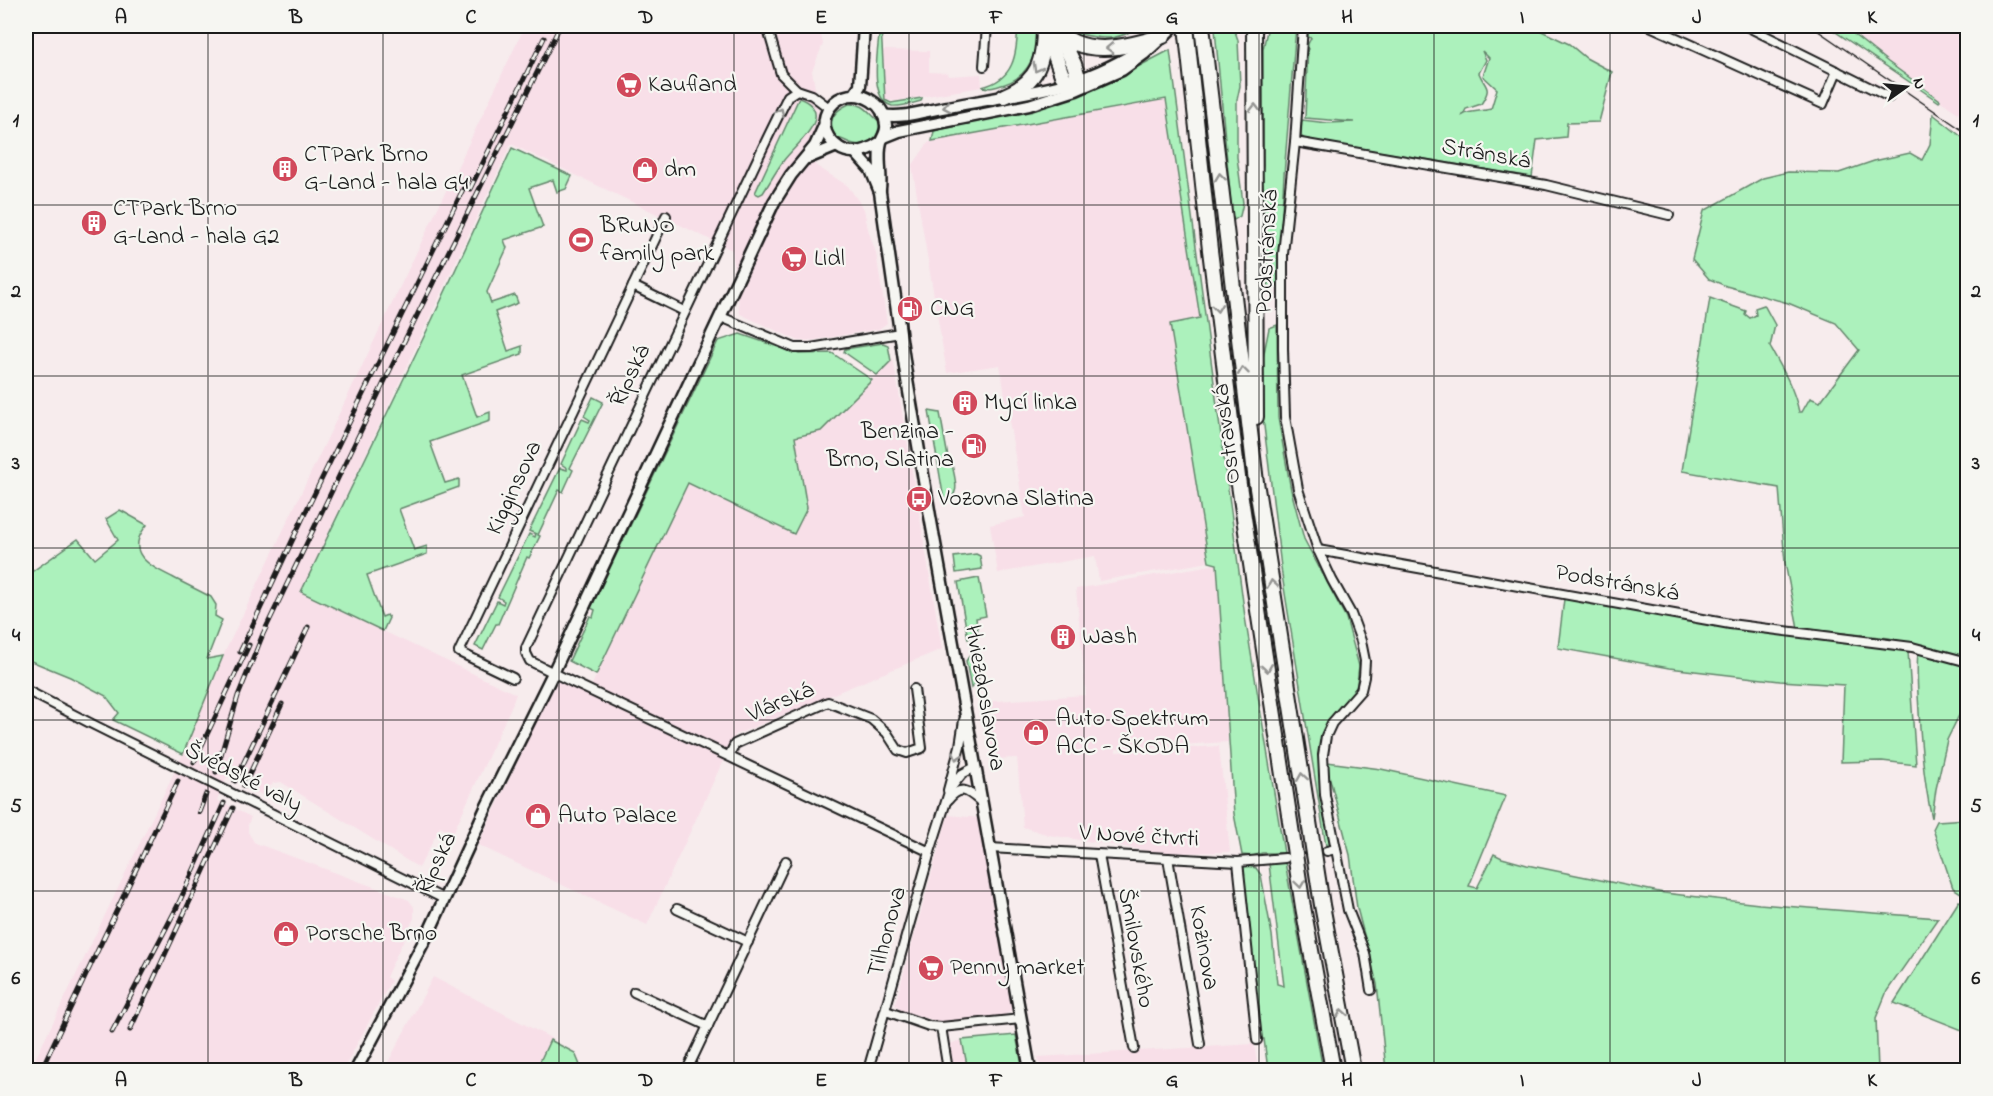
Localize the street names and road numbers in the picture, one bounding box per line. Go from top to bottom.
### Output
street label: Stránská [1439,130,1533,180]
street label: Podstránská [1247,189,1289,315]
street label: Řípská [601,339,661,413]
street label: Ostravská [1205,382,1251,486]
street label: Kigginsova [478,435,552,541]
street label: Podstránská [1552,556,1682,612]
street label: Hviezdoslavova [954,622,1014,774]
street label: Vlárská [741,673,820,733]
street label: Švédské valy [178,733,308,824]
street label: V Nové čtvrti [1077,816,1200,858]
street label: Řípská [407,827,467,901]
street label: Tilhonova [859,883,917,981]
street label: Šmilovského [1107,885,1163,1011]
street label: Kozinova [1178,903,1228,993]

